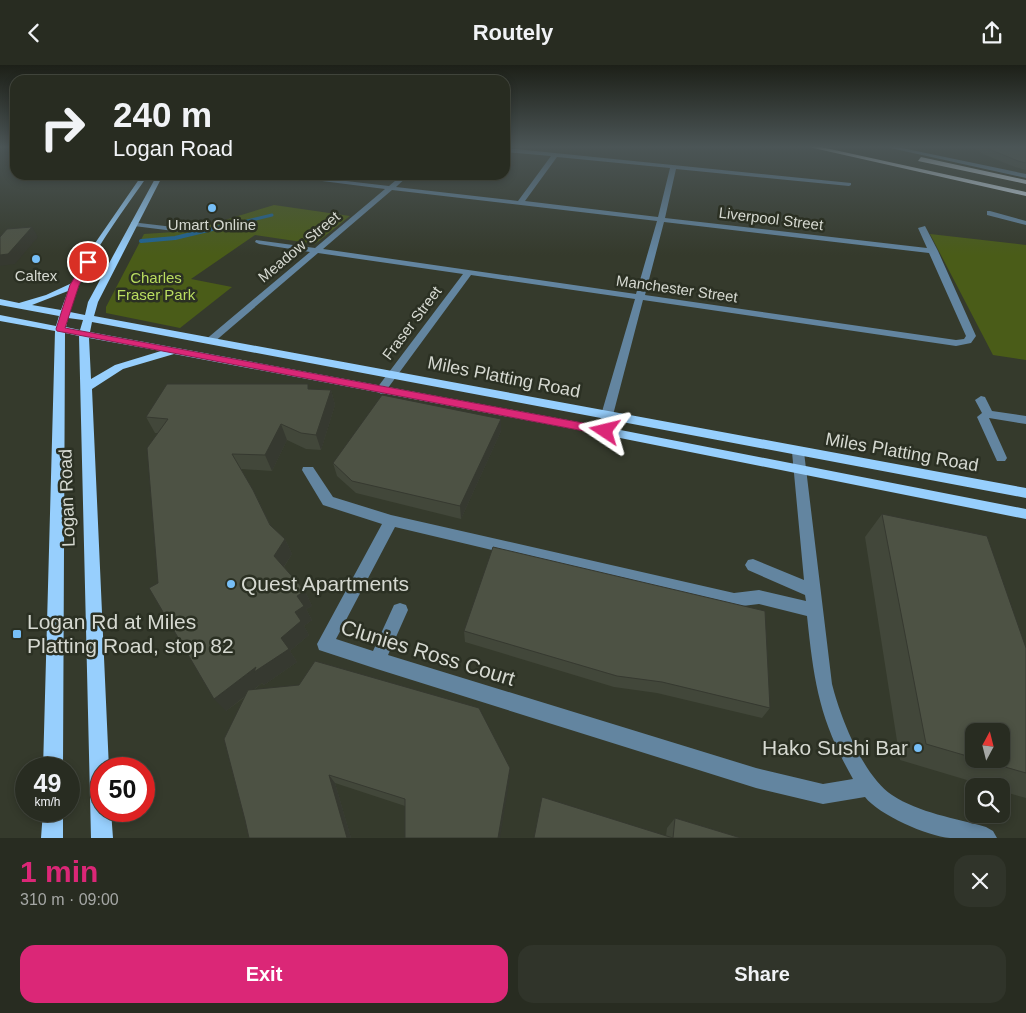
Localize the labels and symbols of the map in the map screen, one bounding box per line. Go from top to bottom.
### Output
marker: Umart Online [206,202,218,214]
street label: Liverpool Street [718,204,825,233]
street label: Meadow Street [255,207,343,286]
place label: Umart Online [168,216,256,233]
pin [67,241,109,283]
marker: Caltex [30,253,42,265]
place label: Caltex [15,267,58,284]
park label: Charles Fraser Park [117,269,196,303]
street label: Manchester Street [615,272,740,306]
street label: Fraser Street [378,282,445,363]
street label: Miles Platting Road [426,352,582,402]
position arrow [578,404,630,456]
street label: Miles Platting Road [824,429,980,475]
street label: Logan Road [55,449,79,547]
place label: Quest Apartments [241,572,409,595]
marker: Quest Apartments [225,578,237,590]
place label: Logan Rd at Miles Platting Road, stop 82 [27,610,234,657]
street label: Clunies Ross Court [338,615,518,690]
marker: Logan Rd at Miles Platting Road, stop 82 [11,628,23,640]
north arrow [965,723,1010,767]
place label: Hako Sushi Bar [762,736,908,759]
marker: Hako Sushi Bar [912,742,924,754]
speed limit sign: 50 [90,757,155,822]

